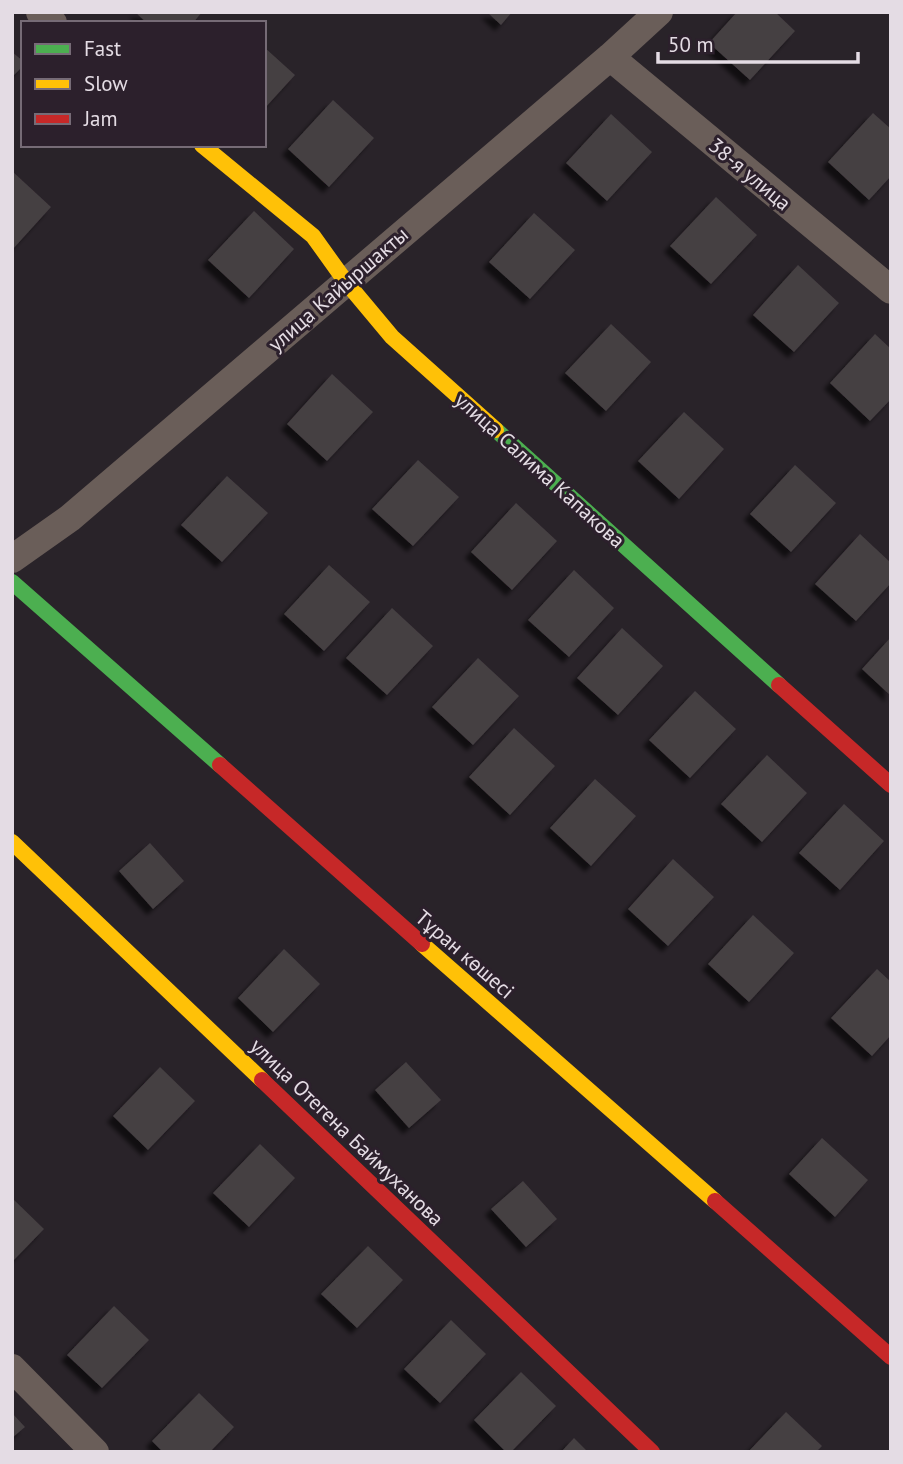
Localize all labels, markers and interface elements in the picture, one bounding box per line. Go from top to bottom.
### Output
legend [21,21,266,147]
scale bar [658,21,858,65]
text: 50 m [668,31,714,58]
text: Fast [84,35,121,62]
text: Slow [84,70,128,97]
text: Jam [83,105,118,132]
street label: 38-я улица [703,132,797,216]
street label: улица Кайыршакты [262,221,414,357]
street label: улица Салима Капакова [449,386,631,554]
street label: Тұран көшесі [410,904,520,1004]
street label: улица Отегена Баймуханова [244,1032,450,1232]

